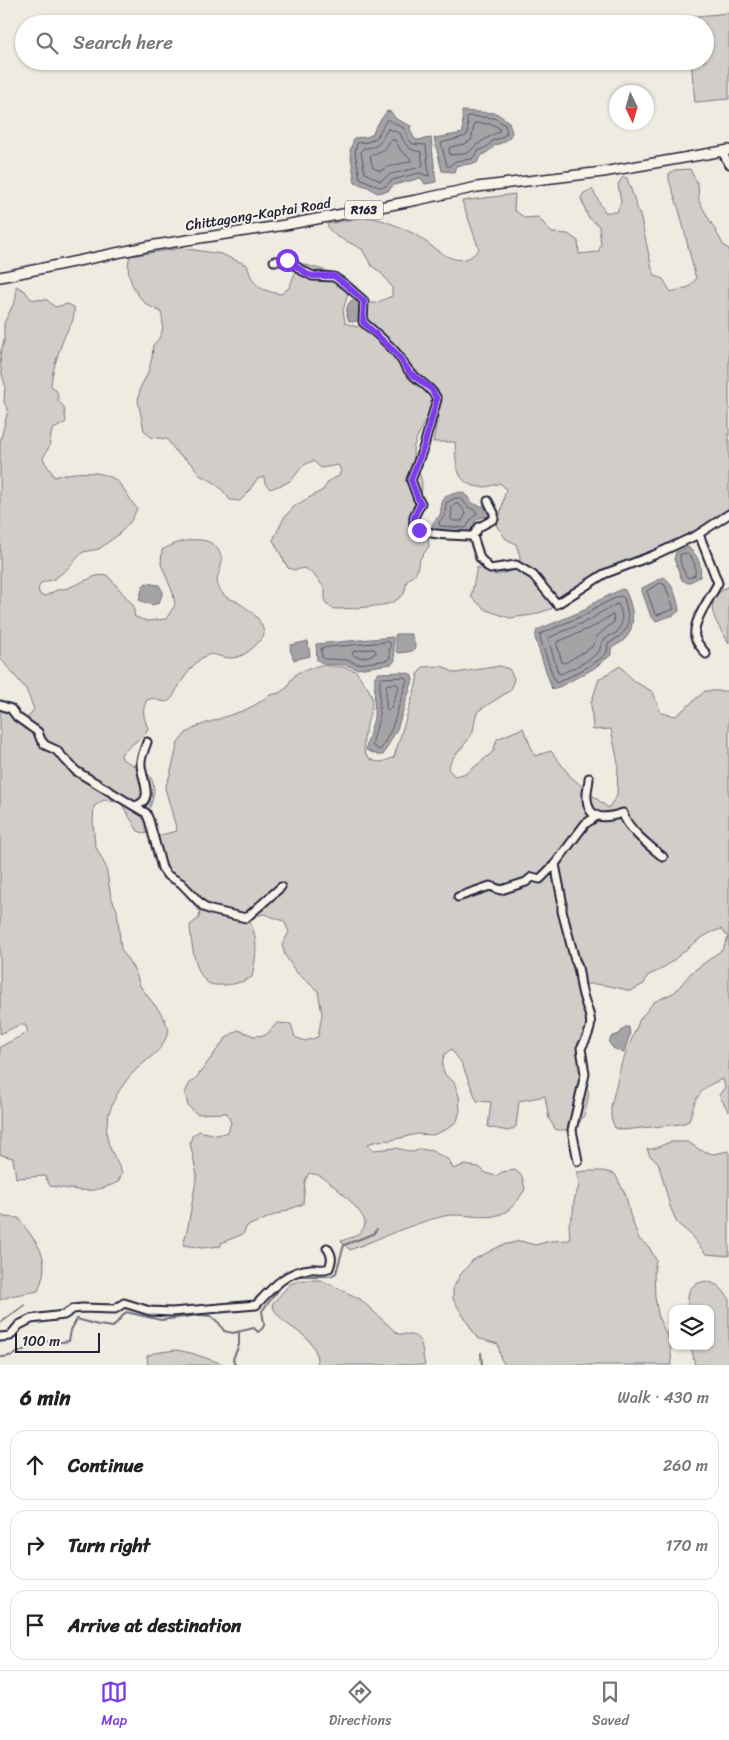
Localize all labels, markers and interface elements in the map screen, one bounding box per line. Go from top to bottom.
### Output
search box [15,15,714,70]
text: Search here [73,26,173,59]
icon: search [33,29,61,57]
north arrow [609,85,654,130]
street label: Chittagong-Kaptai Road [184,190,334,238]
road number: R163 [345,200,383,220]
route start [276,249,299,272]
route end [408,519,431,542]
map controls [669,1305,714,1350]
button: layers [669,1305,714,1350]
text: 100 m [22,1329,60,1354]
scale bar [15,1330,100,1353]
text: 6 min [20,1379,71,1417]
text: Walk · 430 m [618,1383,709,1412]
text: Continue [68,1449,144,1482]
icon: ahead [21,1451,49,1479]
text: 260 m [663,1451,708,1480]
text: Turn right [68,1529,150,1562]
icon: right [21,1531,49,1559]
text: 170 m [665,1531,708,1560]
text: Arrive at destination [68,1609,241,1642]
icon: arrive [21,1611,49,1639]
tab: Map [100,1678,128,1733]
tab: Directions [329,1678,391,1733]
tab: Saved [592,1678,629,1733]

